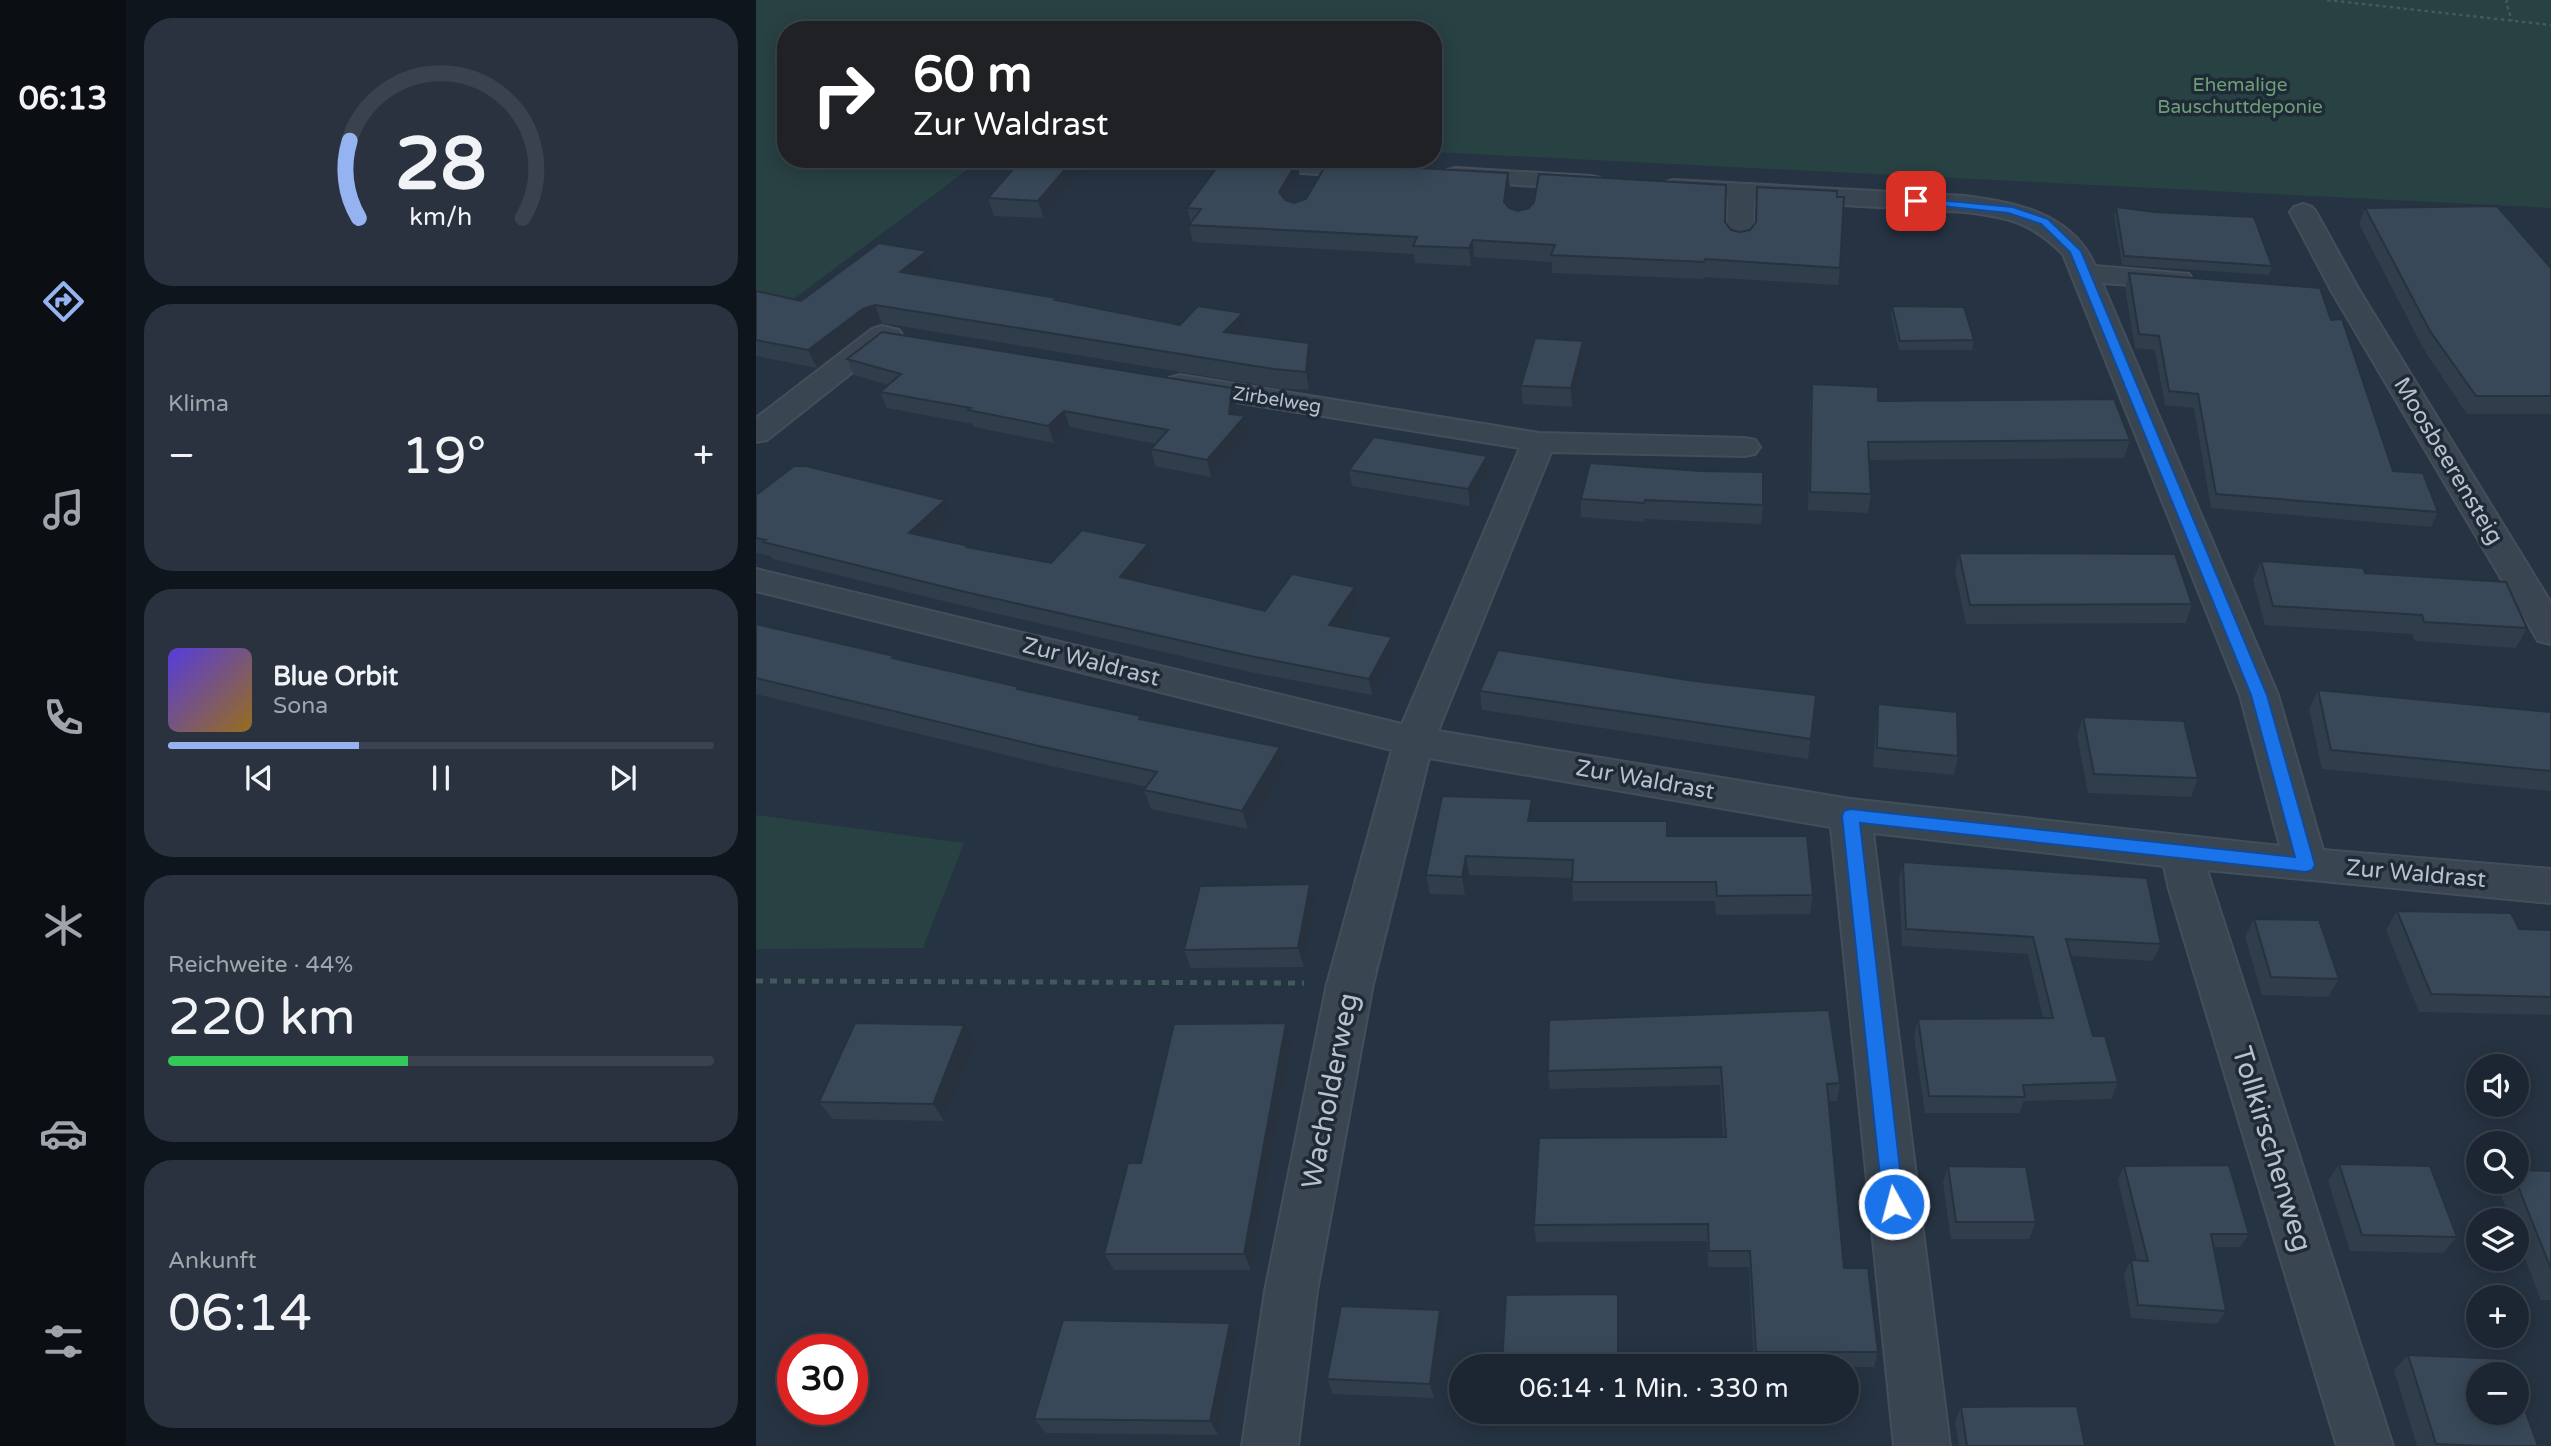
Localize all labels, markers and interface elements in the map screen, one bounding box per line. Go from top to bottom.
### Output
text: 60 m [913,46,1032,105]
icon: right [798,49,889,140]
park label: Ehemalige Bauschuttdeponie [2157,74,2323,118]
text: 06:13 [19,80,107,118]
text: Zur Waldrast [913,106,1108,144]
text: 28 [395,121,487,209]
pin [1886,171,1946,231]
icon: arrive [1897,182,1935,220]
text: km/h [410,202,472,232]
icon: directions [39,277,88,326]
street label: Moosbeerensteig [2387,372,2509,550]
street label: Zirbelweg [1231,382,1323,418]
text: Klima [168,390,229,418]
text: 19° [401,425,486,488]
text: − [168,433,195,479]
text: + [693,433,714,479]
icon: music [39,485,88,534]
street label: Zur Waldrast [1019,631,1163,693]
text: Blue Orbit [273,661,398,692]
text: Sona [273,692,328,720]
icon: phone [39,693,88,742]
street label: Zur Waldrast [1573,754,1717,806]
icon: previous [240,759,278,797]
icon: pause [422,759,460,797]
icon: next [604,759,642,797]
street label: Zur Waldrast [2345,854,2487,894]
icon: climate [39,901,88,950]
text: Reichweite · 44% [168,951,353,979]
text: 220 km [168,986,356,1049]
street label: Wacholderweg [1294,990,1366,1192]
street label: Tollkirschenweg [2225,1042,2319,1256]
map controls [2466,1054,2529,1425]
button: sound [2466,1054,2529,1117]
icon: car [39,1109,88,1158]
button: search [2466,1131,2529,1194]
position arrow [1857,1167,1931,1241]
button: layers [2466,1208,2529,1271]
text: Ankunft [168,1247,257,1275]
text: 06:14 [168,1282,312,1345]
button: + [2466,1285,2529,1348]
icon: filters [39,1317,88,1366]
speed limit sign: 30 [777,1334,868,1425]
button: − [2466,1362,2529,1425]
text: 06:14 · 1 Min. · 330 m [1519,1373,1789,1404]

